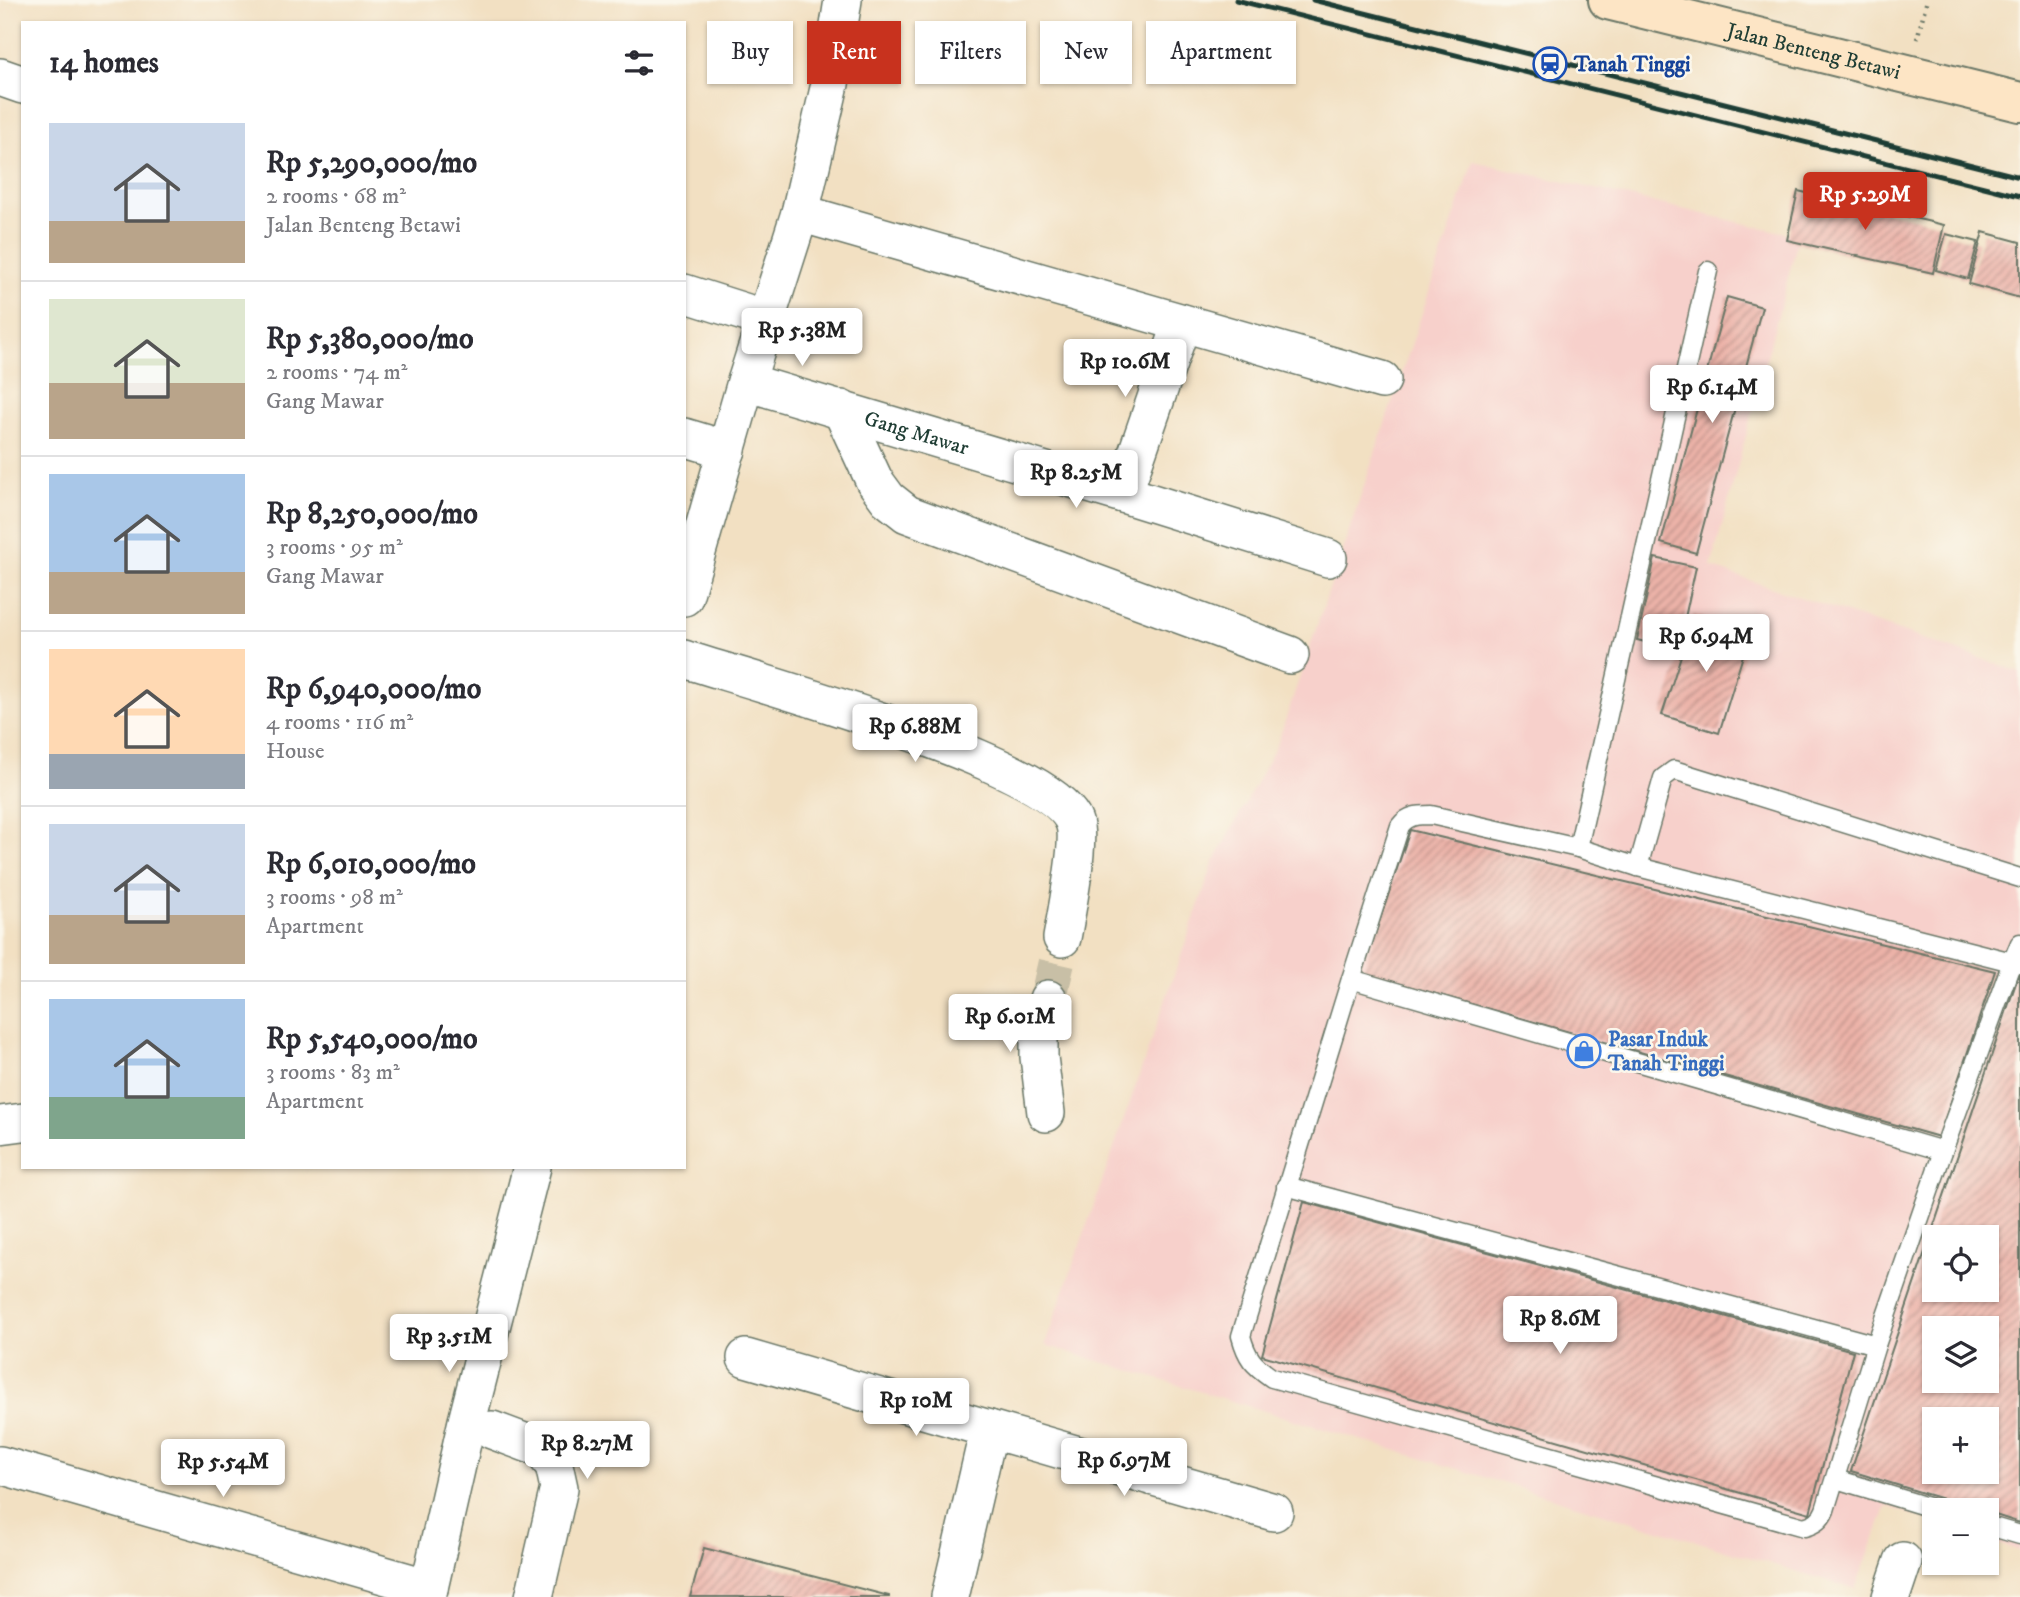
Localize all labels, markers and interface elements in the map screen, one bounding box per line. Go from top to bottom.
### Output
street label: Jalan Benteng Betawi [1722,17,1903,86]
chip: Buy [707,21,793,84]
chip: Rent [807,21,901,84]
chip: Filters [915,21,1026,84]
chip: New [1040,21,1132,84]
chip: Apartment [1146,21,1296,84]
icon: filters [620,44,658,82]
text: 14 homes [49,45,159,82]
station icon: Tanah Tinggi [1531,45,1569,83]
place label: Tanah Tinggi [1573,52,1691,78]
text: Rp 5,290,000/mo [266,145,477,182]
icon: home [105,151,189,235]
pin: Rp 5.29M [1793,173,1937,232]
text: Rp 5.29M [1819,180,1911,209]
text: 2 rooms · 68 m² [266,182,406,211]
text: Jalan Benteng Betawi [266,211,461,240]
pin: Rp 5.38M [730,308,874,368]
text: Rp 5.38M [757,316,847,345]
text: Rp 5,380,000/mo [266,321,474,358]
icon: home [105,327,189,411]
pin: Rp 10.6M [1053,340,1197,399]
text: Rp 10.6M [1080,347,1170,376]
text: 2 rooms · 74 m² [266,358,407,387]
pin: Rp 6.14M [1640,366,1784,425]
text: Rp 6.14M [1666,373,1758,402]
text: Gang Mawar [266,387,384,416]
street label: Gang Mawar [861,406,972,461]
pin: Rp 8.25M [1004,450,1148,510]
text: Rp 8.25M [1030,458,1122,487]
text: Rp 8,250,000/mo [266,496,478,533]
icon: home [105,502,189,586]
text: 3 rooms · 95 m² [266,533,403,562]
text: Gang Mawar [266,562,384,591]
pin: Rp 6.94M [1634,614,1778,674]
text: Rp 6.94M [1659,622,1753,651]
text: Rp 6,940,000/mo [266,671,481,708]
icon: home [105,677,189,761]
pin: Rp 6.88M [843,704,987,764]
text: 4 rooms · 116 m² [266,708,413,737]
text: Rp 6.88M [868,712,962,741]
text: House [266,737,324,766]
text: Rp 6,010,000/mo [266,846,476,883]
icon: home [105,852,189,936]
text: 3 rooms · 98 m² [266,883,403,912]
text: Apartment [266,912,364,941]
pin: Rp 6.01M [938,995,1082,1054]
text: Rp 6.01M [965,1002,1055,1031]
text: Rp 5,540,000/mo [266,1021,478,1058]
icon: home [105,1027,189,1111]
place label: Pasar Induk Tanah Tinggi [1607,1027,1725,1077]
shop icon: Pasar Induk Tanah Tinggi [1565,1032,1603,1070]
text: 3 rooms · 83 m² [266,1058,400,1087]
text: Apartment [266,1087,364,1116]
map controls [1922,1225,1999,1575]
button: locate [1922,1225,1999,1302]
pin: Rp 8.6M [1495,1296,1625,1356]
text: Rp 8.6M [1519,1304,1601,1333]
pin: Rp 3.51M [377,1314,521,1374]
button: layers [1922,1316,1999,1393]
text: Rp 3.51M [406,1322,492,1351]
pin: Rp 10M [859,1378,973,1438]
text: Rp 10M [879,1386,953,1415]
button: + [1922,1407,1999,1484]
pin: Rp 8.27M [515,1422,659,1481]
text: Rp 8.27M [541,1429,633,1458]
pin: Rp 6.97M [1052,1438,1196,1498]
pin: Rp 5.54M [151,1440,295,1499]
text: Rp 6.97M [1077,1446,1171,1475]
text: Rp 5.54M [177,1447,269,1476]
button: − [1922,1498,1999,1575]

